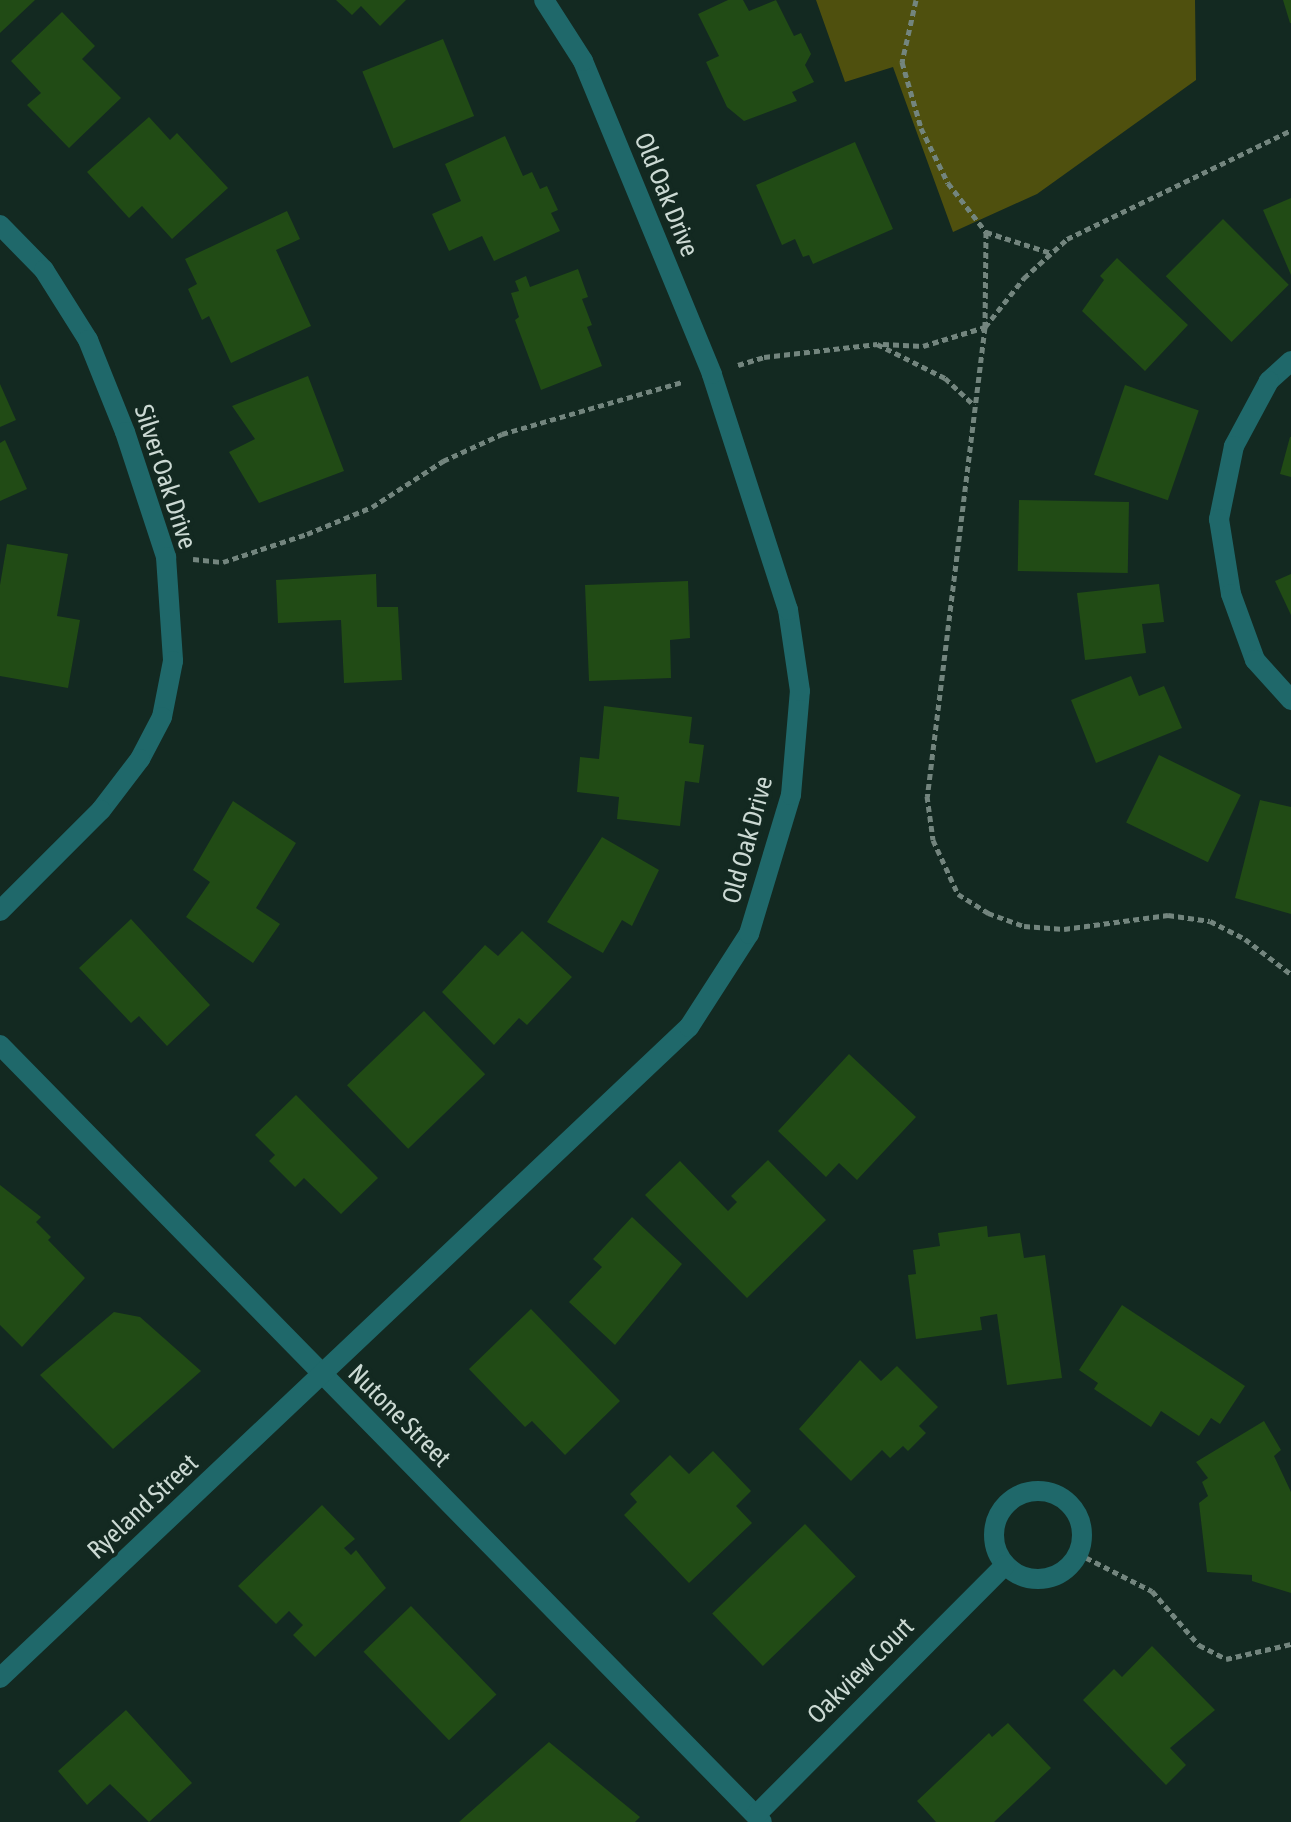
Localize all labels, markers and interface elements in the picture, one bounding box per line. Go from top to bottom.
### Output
street label: Old Oak Drive [627,129,705,261]
street label: Silver Oak Drive [127,401,203,553]
street label: Old Oak Drive [716,773,780,907]
street label: Nutone Street [341,1358,457,1474]
street label: Ryeland Street [81,1448,205,1566]
street label: Oakview Court [801,1611,921,1731]

